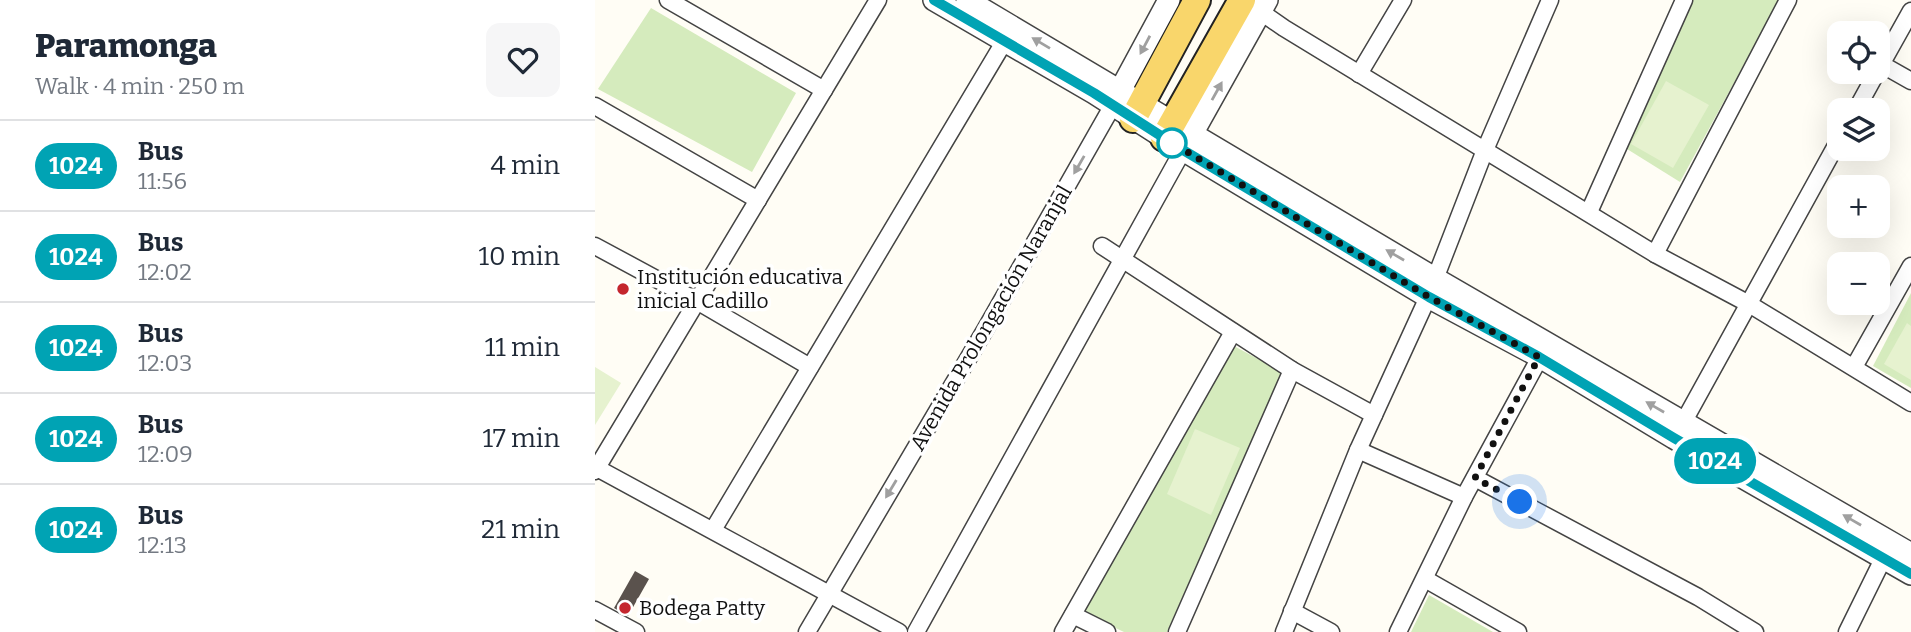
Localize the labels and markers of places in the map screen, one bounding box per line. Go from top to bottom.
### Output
unlabelled marker [1157,128,1187,158]
place label: Institución educativa inicial Cadillo [637,264,843,314]
marker: Institución educativa inicial Cadillo [615,281,631,297]
place label: Bodega Patty [639,595,766,621]
marker: Bodega Patty [617,600,633,616]

